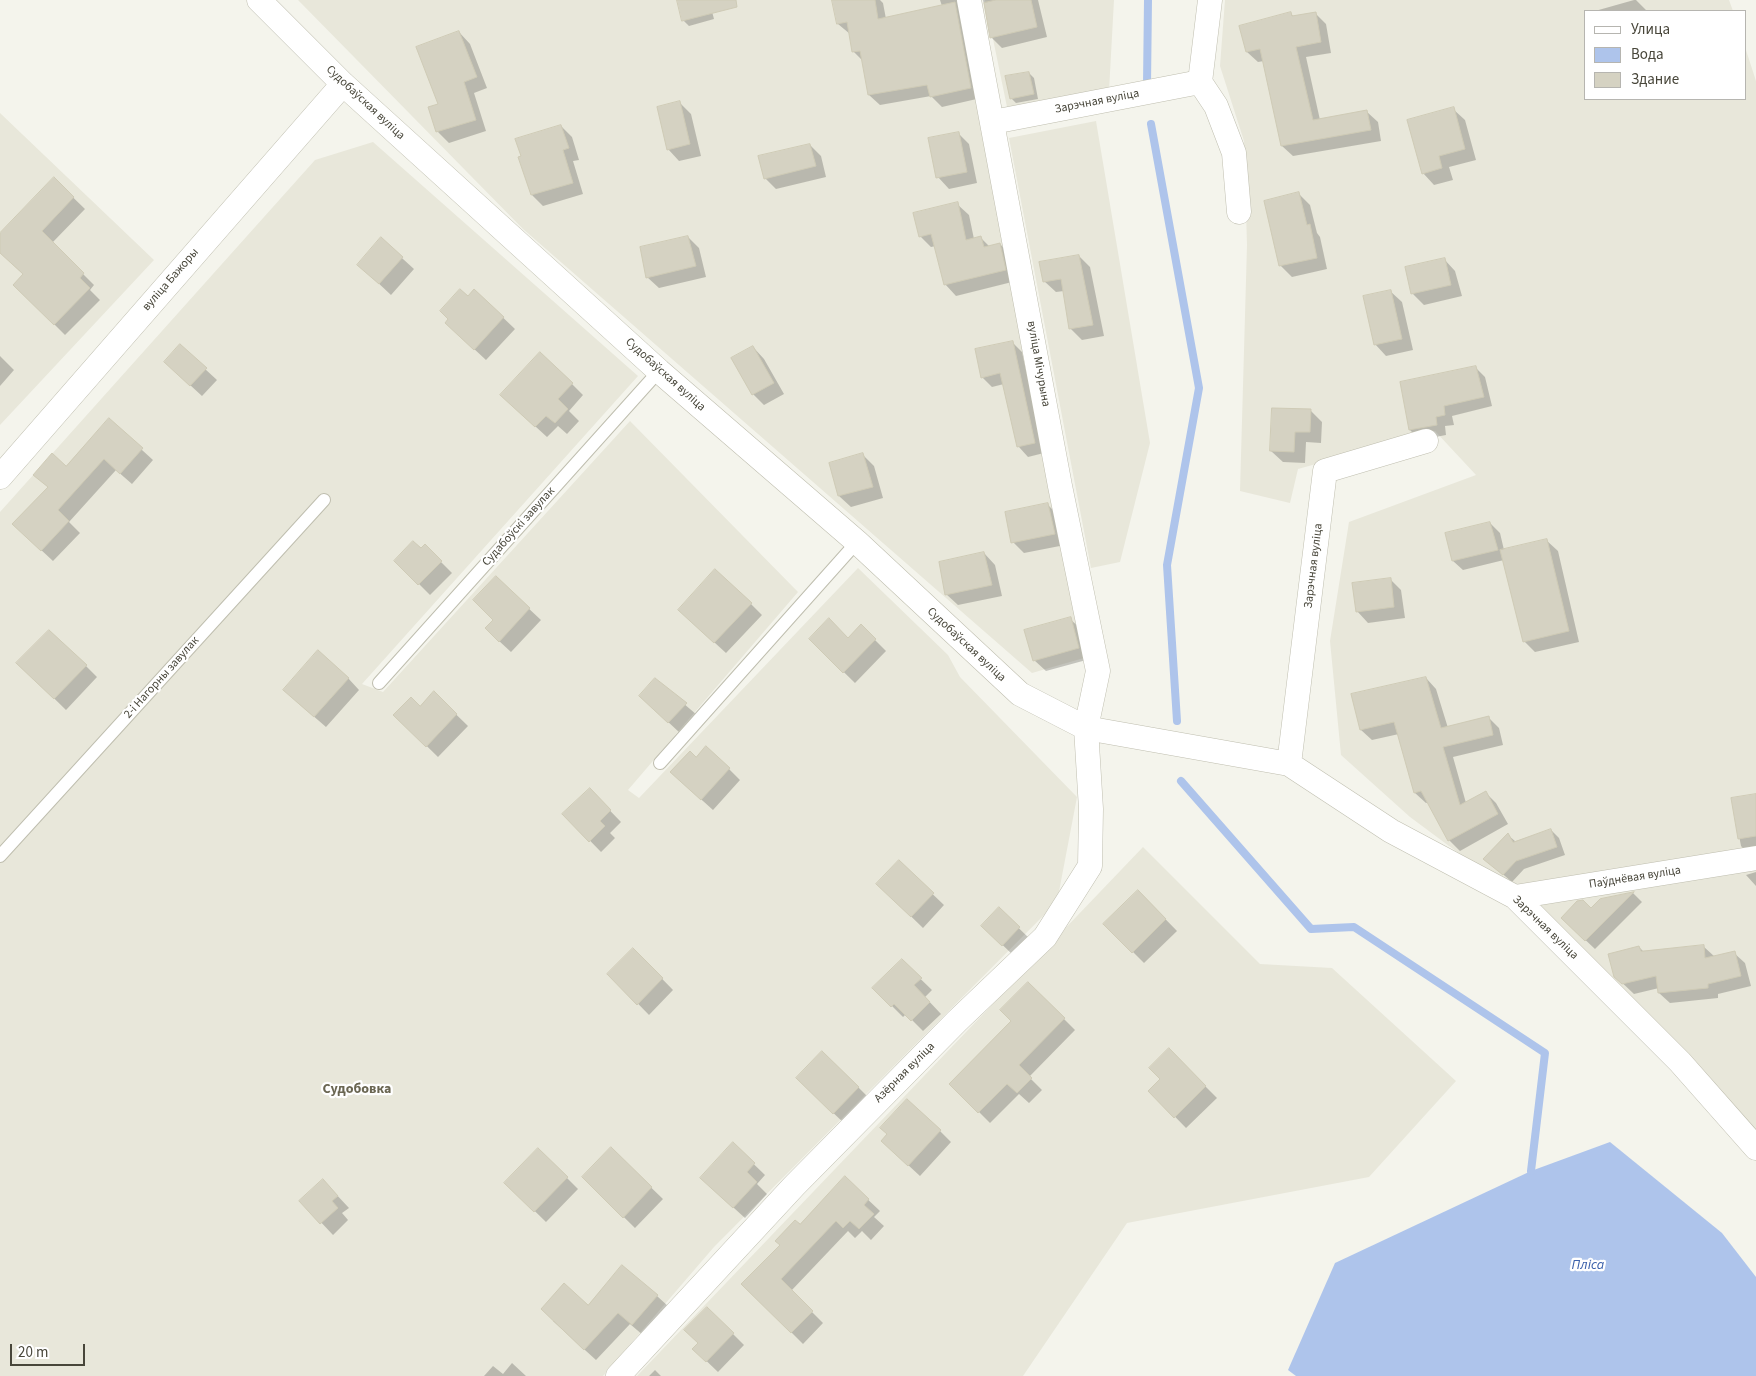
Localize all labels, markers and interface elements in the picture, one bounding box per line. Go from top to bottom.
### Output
legend [1584,10,1746,100]
text: Улица [1631,19,1670,40]
text: Вода [1631,44,1664,65]
street label: Судобаўская вуліца [323,63,407,143]
text: Здание [1631,69,1679,90]
street label: Зарэчная вуліца [1054,87,1140,117]
street label: вуліца Бажоры [140,246,202,314]
street label: вуліца Мічурына [1023,320,1053,408]
street label: Судобаўская вуліца [622,335,708,415]
street label: Судабоўскі завулак [480,484,558,570]
street label: Зарэчная вуліца [1302,523,1326,609]
street label: Судобаўская вуліца [924,605,1008,685]
street label: 2-і Нагорны завулак [121,634,203,722]
street label: Паўднёвая вуліца [1588,864,1682,892]
street label: Зарэчная вуліца [1509,893,1581,963]
street label: Азёрная вуліца [872,1040,938,1106]
district label: Судобовка [323,1082,391,1098]
water label: Пліса [1572,1258,1604,1274]
scale bar [12,1334,88,1366]
text: 20 m [18,1342,48,1363]

